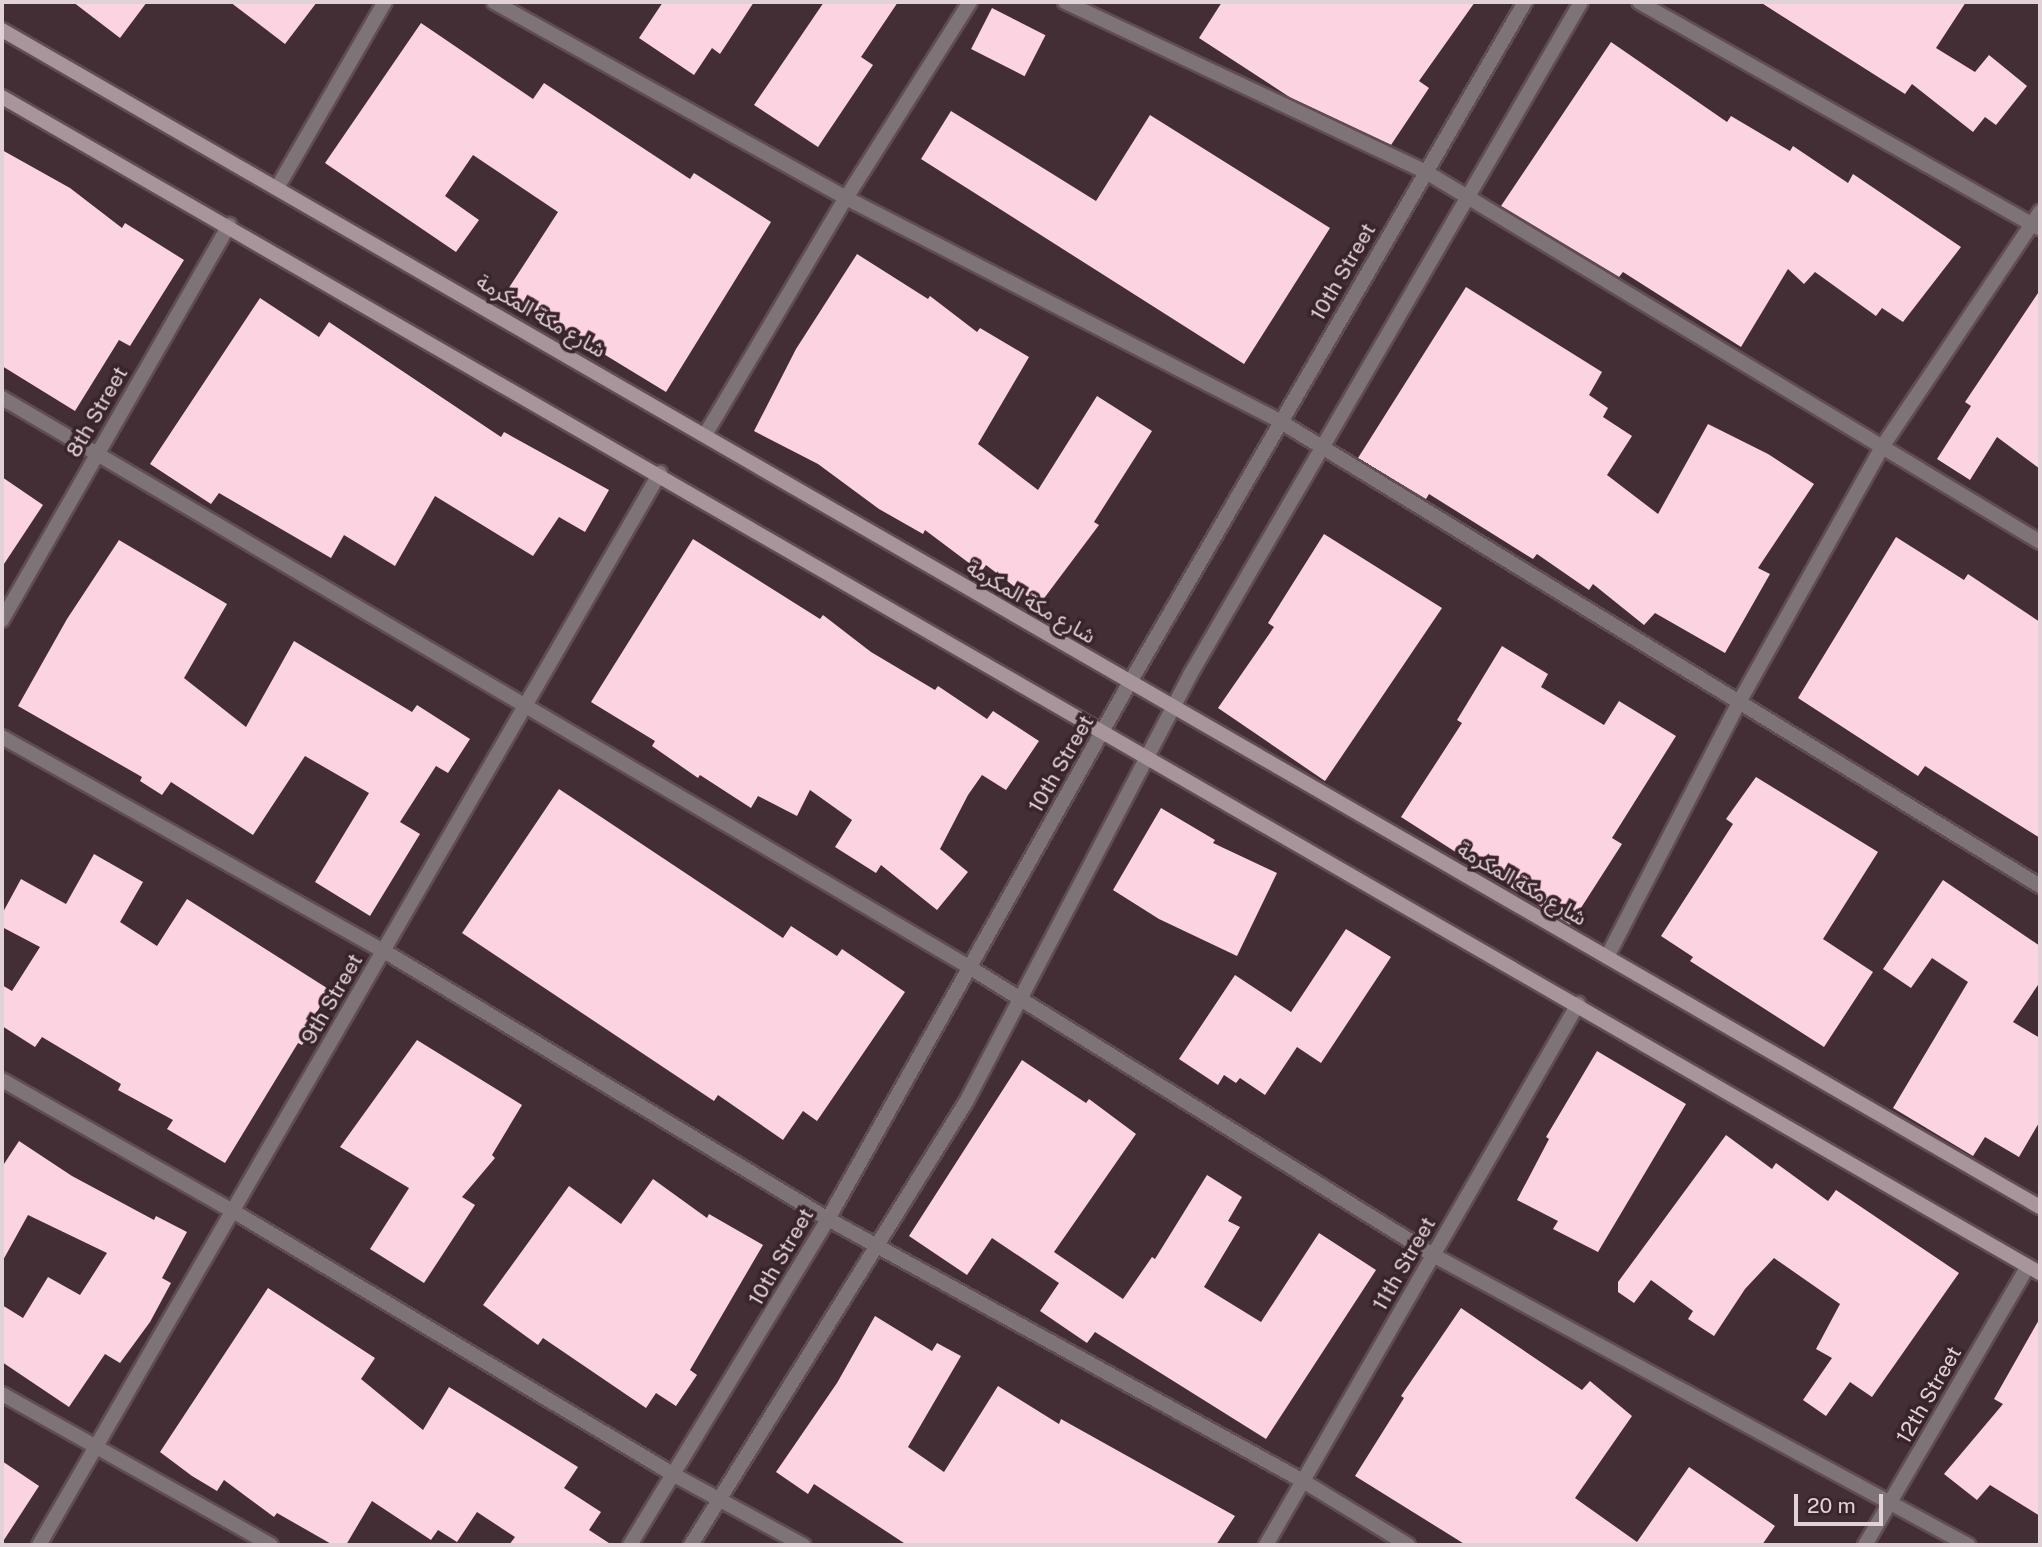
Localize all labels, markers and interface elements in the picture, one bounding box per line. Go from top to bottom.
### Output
street label: 10th Street [1305,219,1381,325]
street label: شارع مكة المكرمة [472,269,610,363]
street label: 8th Street [61,362,133,462]
street label: شارع مكة المكرمة [962,555,1100,649]
street label: 10th Street [1023,711,1099,817]
street label: شارع مكة المكرمة [1453,837,1591,931]
street label: 9th Street [296,949,368,1049]
street label: 10th Street [743,1204,819,1310]
street label: 11th Street [1367,1213,1441,1315]
street label: 12th Street [1891,1342,1967,1448]
scale bar [1797,1480,1886,1524]
text: 20 m [1807,1493,1856,1518]

